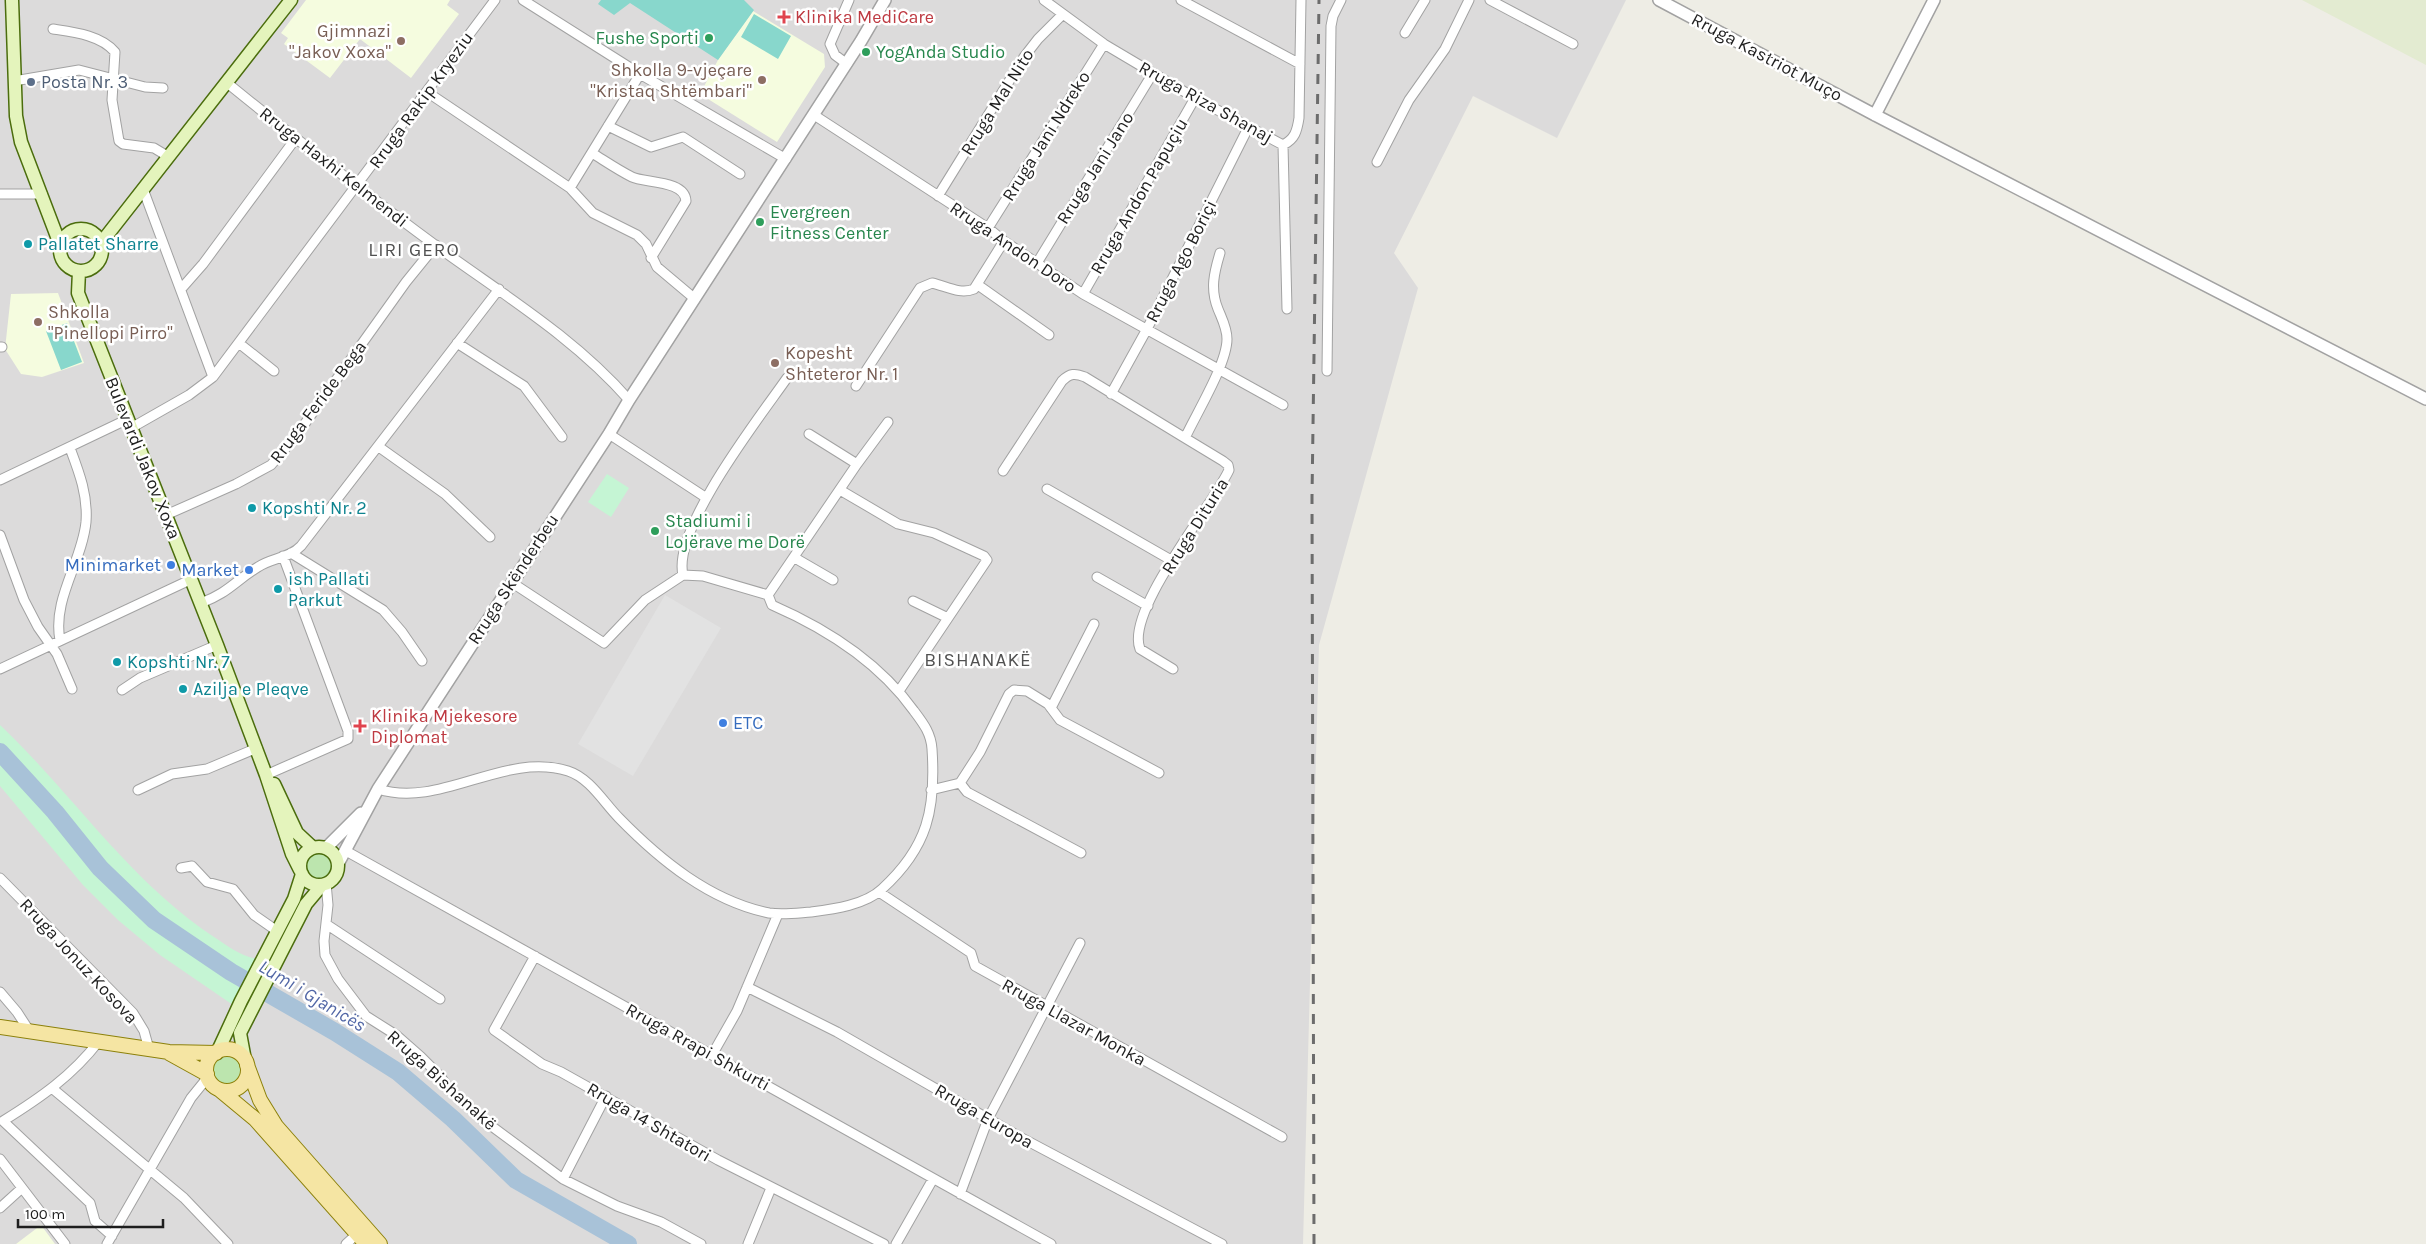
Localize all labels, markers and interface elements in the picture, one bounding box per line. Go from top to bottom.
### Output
place label: Klinika MediCare [795,6,934,28]
street label: Rruga Kastriot Muço [1688,8,1846,106]
marker: Klinika MediCare [777,10,791,24]
place label: Gjimnazi "Jakov Xoxa" [289,20,391,63]
street label: Rruga Rakip Kryeziu [364,27,478,173]
place label: Fushe Sporti [595,27,699,49]
marker: Fushe Sporti [703,32,715,44]
marker: Gjimnazi "Jakov Xoxa" [395,35,407,47]
place label: YogAnda Studio [876,41,1005,63]
street label: Rruga Mal Nito [955,45,1039,159]
marker: YogAnda Studio [860,46,872,58]
street label: Rruga Riza Shanaj [1135,56,1277,148]
place label: Shkolla 9-vjeçare "Kristaq Shtëmbari" [590,59,752,102]
street label: Rruga Jani Ndreko [997,67,1095,205]
place label: Posta Nr. 3 [41,71,128,93]
marker: Shkolla 9-vjeçare "Kristaq Shtëmbari" [756,74,768,86]
marker: Posta Nr. 3 [25,76,37,88]
street label: Rruga Haxhi Kelmendi [255,102,413,232]
street label: Rruga Jani Jano [1052,108,1138,228]
street label: Rruga Andon Papuçiu [1085,114,1193,278]
street label: Rruga Ago Boriçi [1141,196,1221,326]
street label: Rruga Andon Doro [946,197,1080,297]
place label: Evergreen Fitness Center [770,201,889,244]
marker: Evergreen Fitness Center [754,216,766,228]
place label: Pallatet Sharre [38,233,159,255]
marker: Pallatet Sharre [22,238,34,250]
district label: LIRI GERO [368,239,460,261]
place label: Shkolla "Pinellopi Pirro" [48,301,173,344]
marker: Shkolla "Pinellopi Pirro" [32,316,44,328]
street label: Rruga Feride Bega [265,336,371,468]
place label: Kopesht Shteteror Nr. 1 [785,342,898,385]
marker: Kopesht Shteteror Nr. 1 [769,357,781,369]
street label: Bulevardi Jakov Xoxa [100,374,186,542]
street label: Rruga Dituria [1157,474,1233,578]
place label: Kopshti Nr. 2 [262,497,367,519]
marker: Kopshti Nr. 2 [246,502,258,514]
street label: Rruga Skënderbeu [463,510,563,648]
place label: Stadiumi i Lojërave me Dorë [665,510,805,553]
marker: Stadiumi i Lojërave me Dorë [649,525,661,537]
place label: Minimarket [65,554,161,576]
marker: Minimarket [165,559,177,571]
place label: Market [181,559,239,581]
marker: Market [243,564,255,576]
place label: ish Pallati Parkut [288,568,370,611]
marker: ish Pallati Parkut [272,583,284,595]
district label: BISHANAKË [924,649,1032,671]
place label: Kopshti Nr. 7 [127,651,230,673]
marker: Kopshti Nr. 7 [111,656,123,668]
place label: Azilja e Pleqve [193,678,309,700]
marker: Azilja e Pleqve [177,683,189,695]
place label: Klinika Mjekesore Diplomat [371,705,517,748]
place label: ETC [733,712,763,734]
marker: ETC [717,717,729,729]
marker: Klinika Mjekesore Diplomat [353,719,367,733]
street label: Rruga Jonuz Kosova [15,894,143,1028]
water label: Lumi i Gjanicës [255,955,369,1037]
street label: Rruga Llazar Monka [998,973,1150,1071]
street label: Rruga Rrapi Shkurti [622,998,774,1096]
street label: Rruga Bishanakë [383,1025,501,1135]
street label: Rruga 14 Shtatori [583,1077,715,1167]
street label: Rruga Europa [931,1079,1037,1153]
scale bar [18,1196,162,1228]
text: 100 m [25,1205,65,1223]

